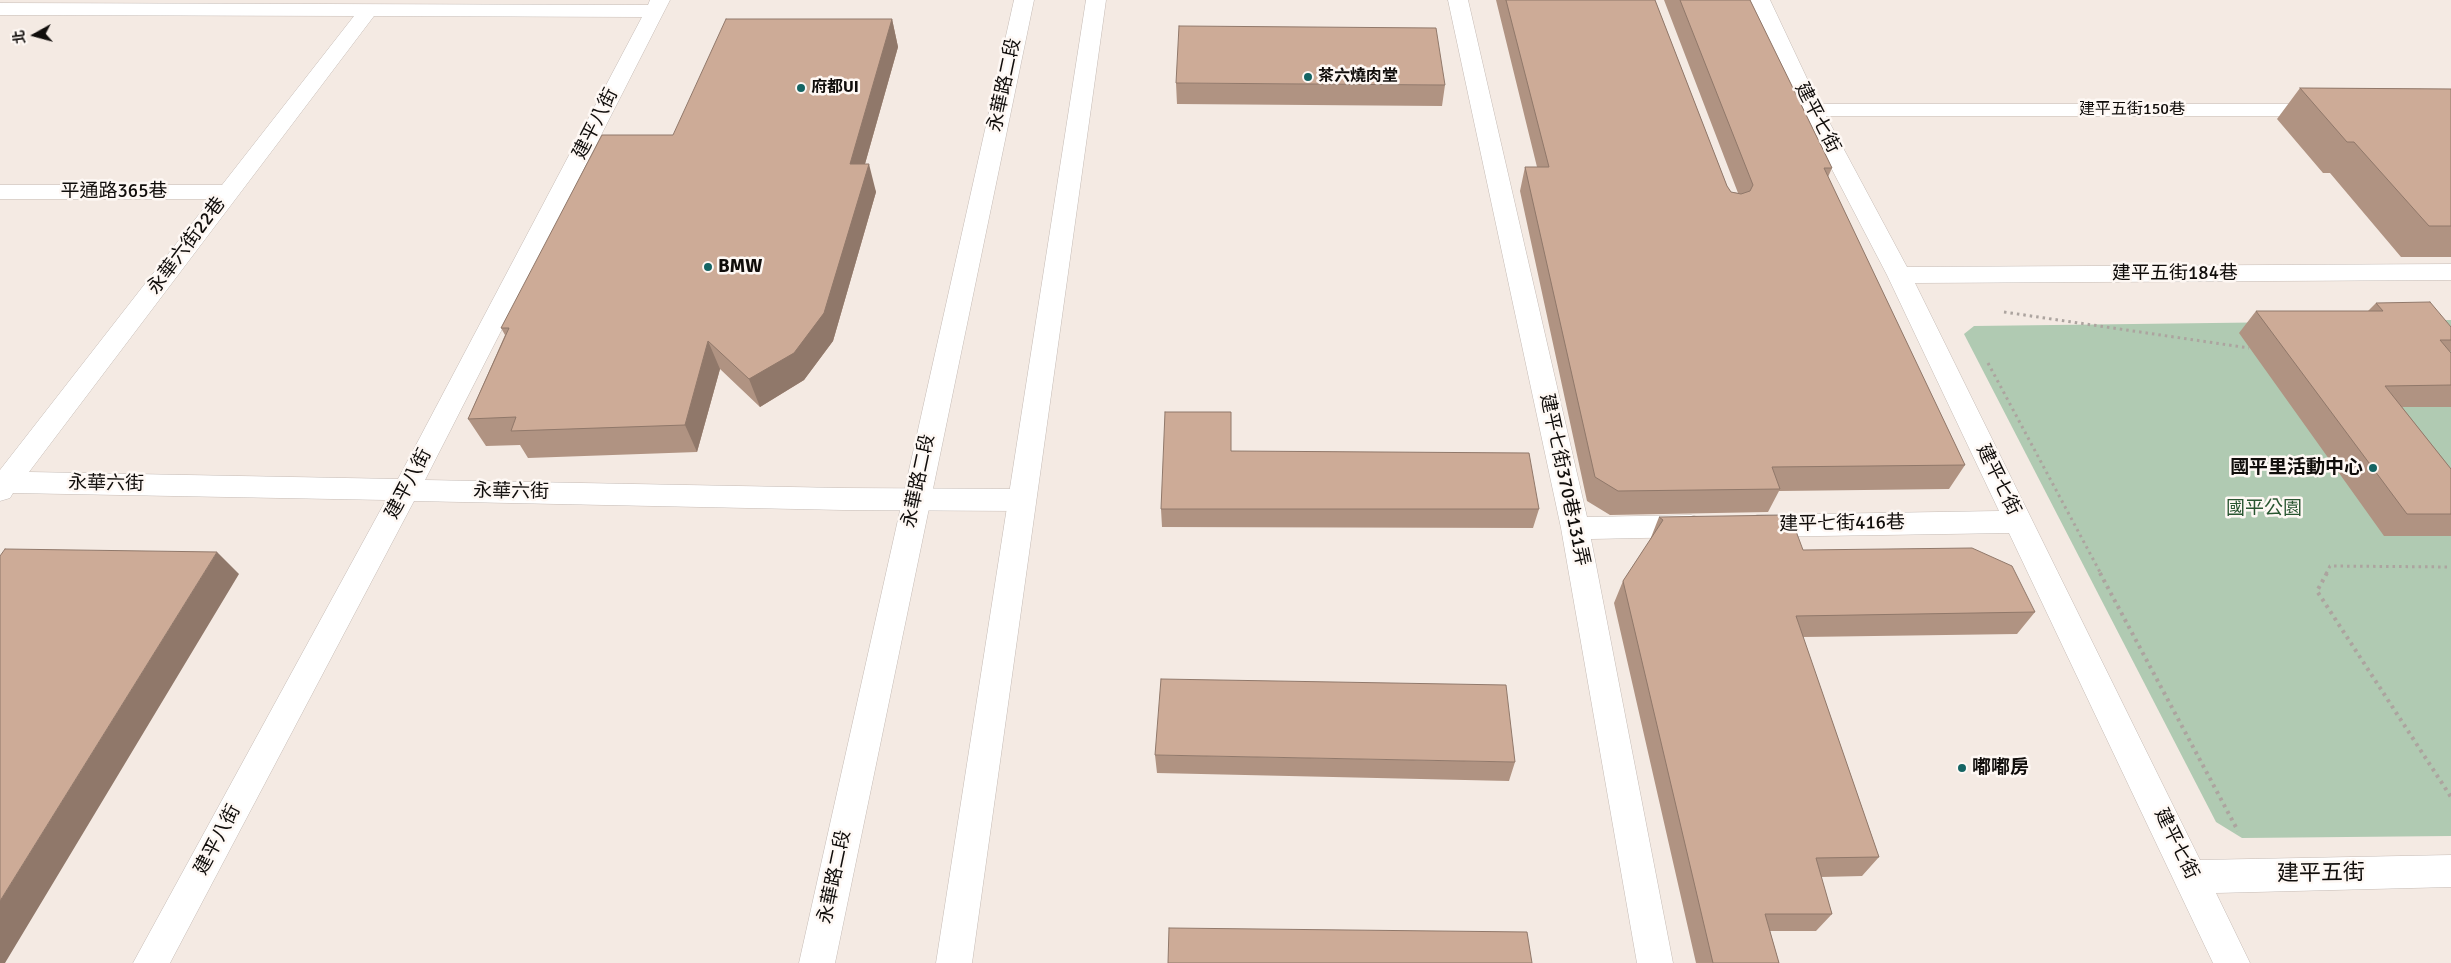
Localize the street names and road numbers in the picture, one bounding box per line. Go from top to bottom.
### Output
street label: 永華路二段 [984,36,1026,134]
street label: 建平七街 [1790,79,1844,157]
street label: 建平八街 [569,85,623,163]
street label: 建平五街150巷 [2079,100,2185,120]
street label: 平通路365巷 [61,181,167,203]
street label: 永華六街22巷 [143,193,231,299]
street label: 建平五街184巷 [2112,263,2238,285]
street label: 建平七街370巷131弄 [1535,392,1593,568]
street label: 永華路二段 [898,432,940,530]
street label: 建平七街 [1971,441,2025,519]
street label: 建平八街 [381,445,437,523]
street label: 永華六街 [68,472,144,496]
street label: 永華六街 [473,480,549,504]
street label: 建平七街416巷 [1779,512,1905,536]
street label: 建平八街 [190,801,246,879]
street label: 建平七街 [2149,805,2203,883]
street label: 永華路二段 [814,828,856,926]
street label: 建平五街 [2277,860,2365,888]

